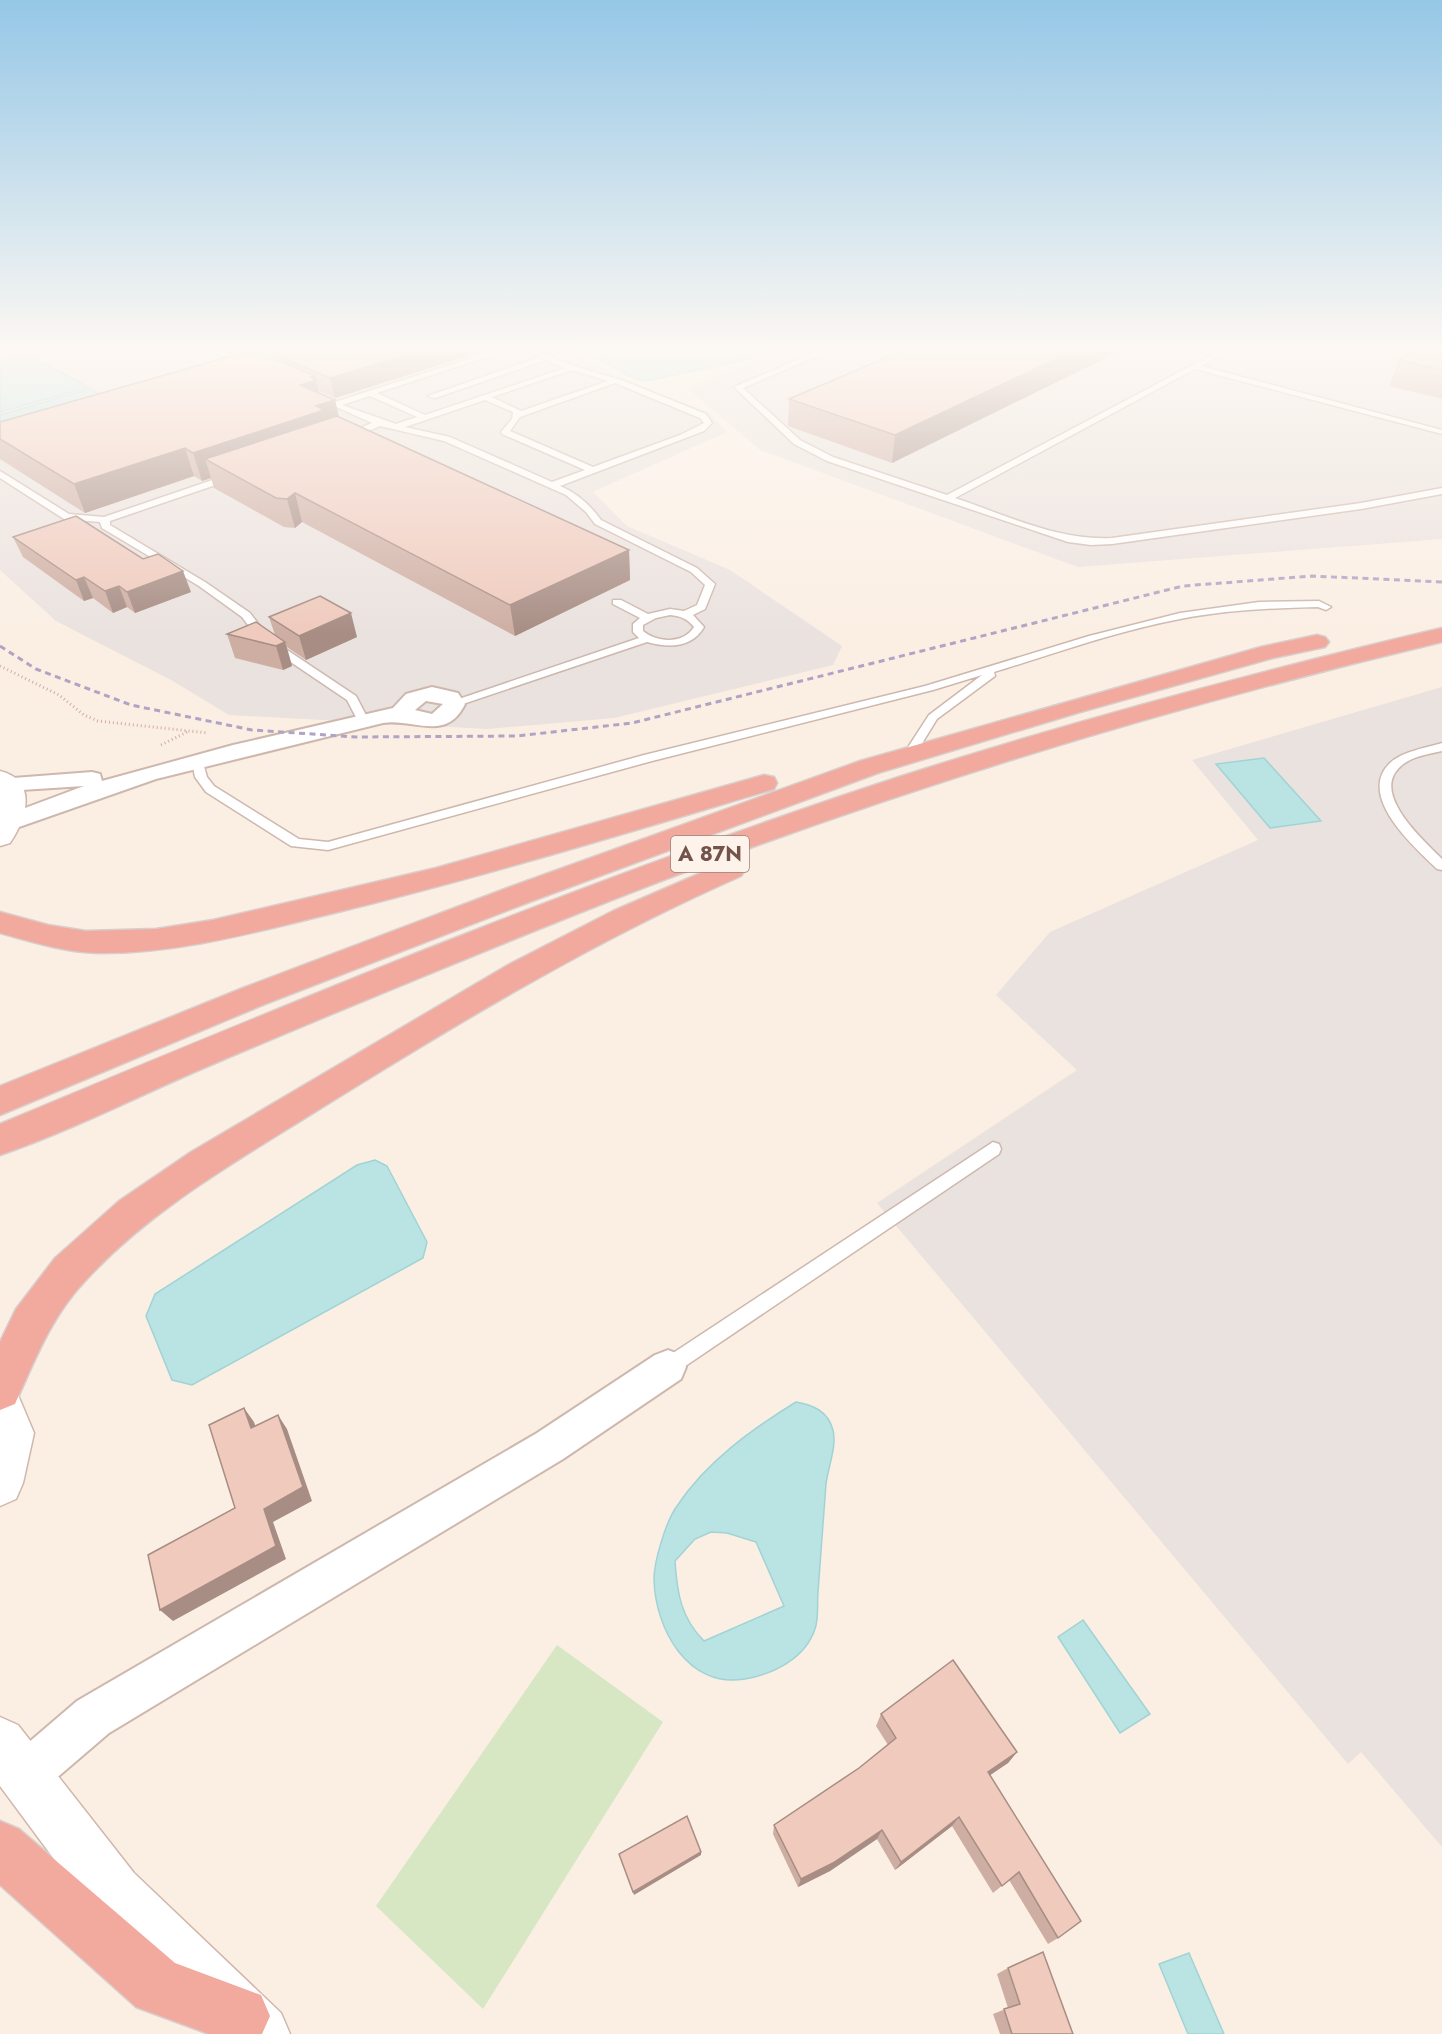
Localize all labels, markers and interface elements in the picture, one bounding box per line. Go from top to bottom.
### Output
road number: A 87N [671,836,749,872]

